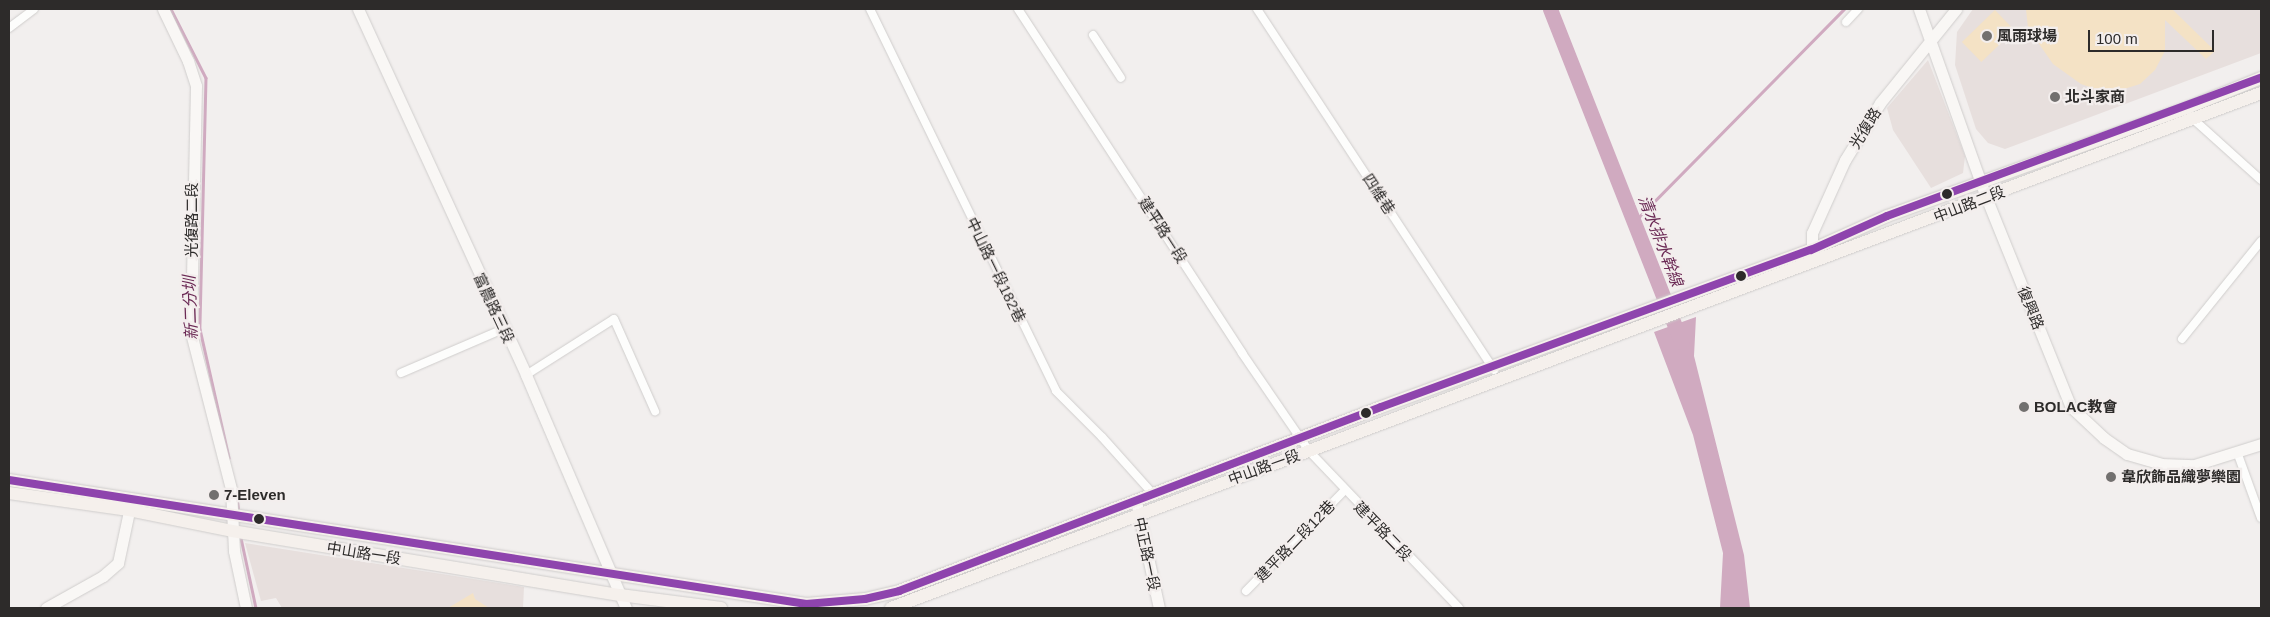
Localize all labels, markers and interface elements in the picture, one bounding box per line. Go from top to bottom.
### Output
scale bar [2090,20,2216,52]
place label: 風雨球場 [1997,27,2057,45]
marker: 風雨球場 [1981,30,1993,42]
text: 100 m [2096,30,2138,47]
place label: 北斗家商 [2065,88,2125,106]
marker: 北斗家商 [2049,91,2061,103]
street label: 光復路 [1845,104,1885,152]
street label: 四維巷 [1359,170,1399,218]
street label: 中山路二段 [1931,182,2007,226]
street label: 光復路二段 [183,183,201,257]
unlabelled marker [1942,189,1952,199]
water label: 清水排水幹線 [1634,193,1686,289]
street label: 建平路一段 [1135,194,1191,266]
street label: 中山路一段182巷 [963,214,1029,326]
street label: 富農路三段 [470,270,518,346]
unlabelled marker [1736,271,1746,281]
water label: 新二分圳 [180,276,202,340]
street label: 復興路 [2014,284,2048,332]
place label: BOLAC教會 [2034,398,2117,416]
marker: BOLAC教會 [2018,401,2030,413]
unlabelled marker [1361,408,1371,418]
street label: 中山路一段 [1226,446,1302,488]
place label: 韋欣飾品織夢樂園 [2121,468,2241,486]
marker: 韋欣飾品織夢樂園 [2105,471,2117,483]
place label: 7-Eleven [224,486,286,504]
marker: 7-Eleven [208,489,220,501]
street label: 建平路二段12巷 [1251,496,1339,586]
street label: 建平路二段 [1350,498,1416,564]
unlabelled marker [254,514,264,524]
street label: 中正路一段 [1130,515,1164,593]
street label: 中山路一段 [326,538,402,568]

